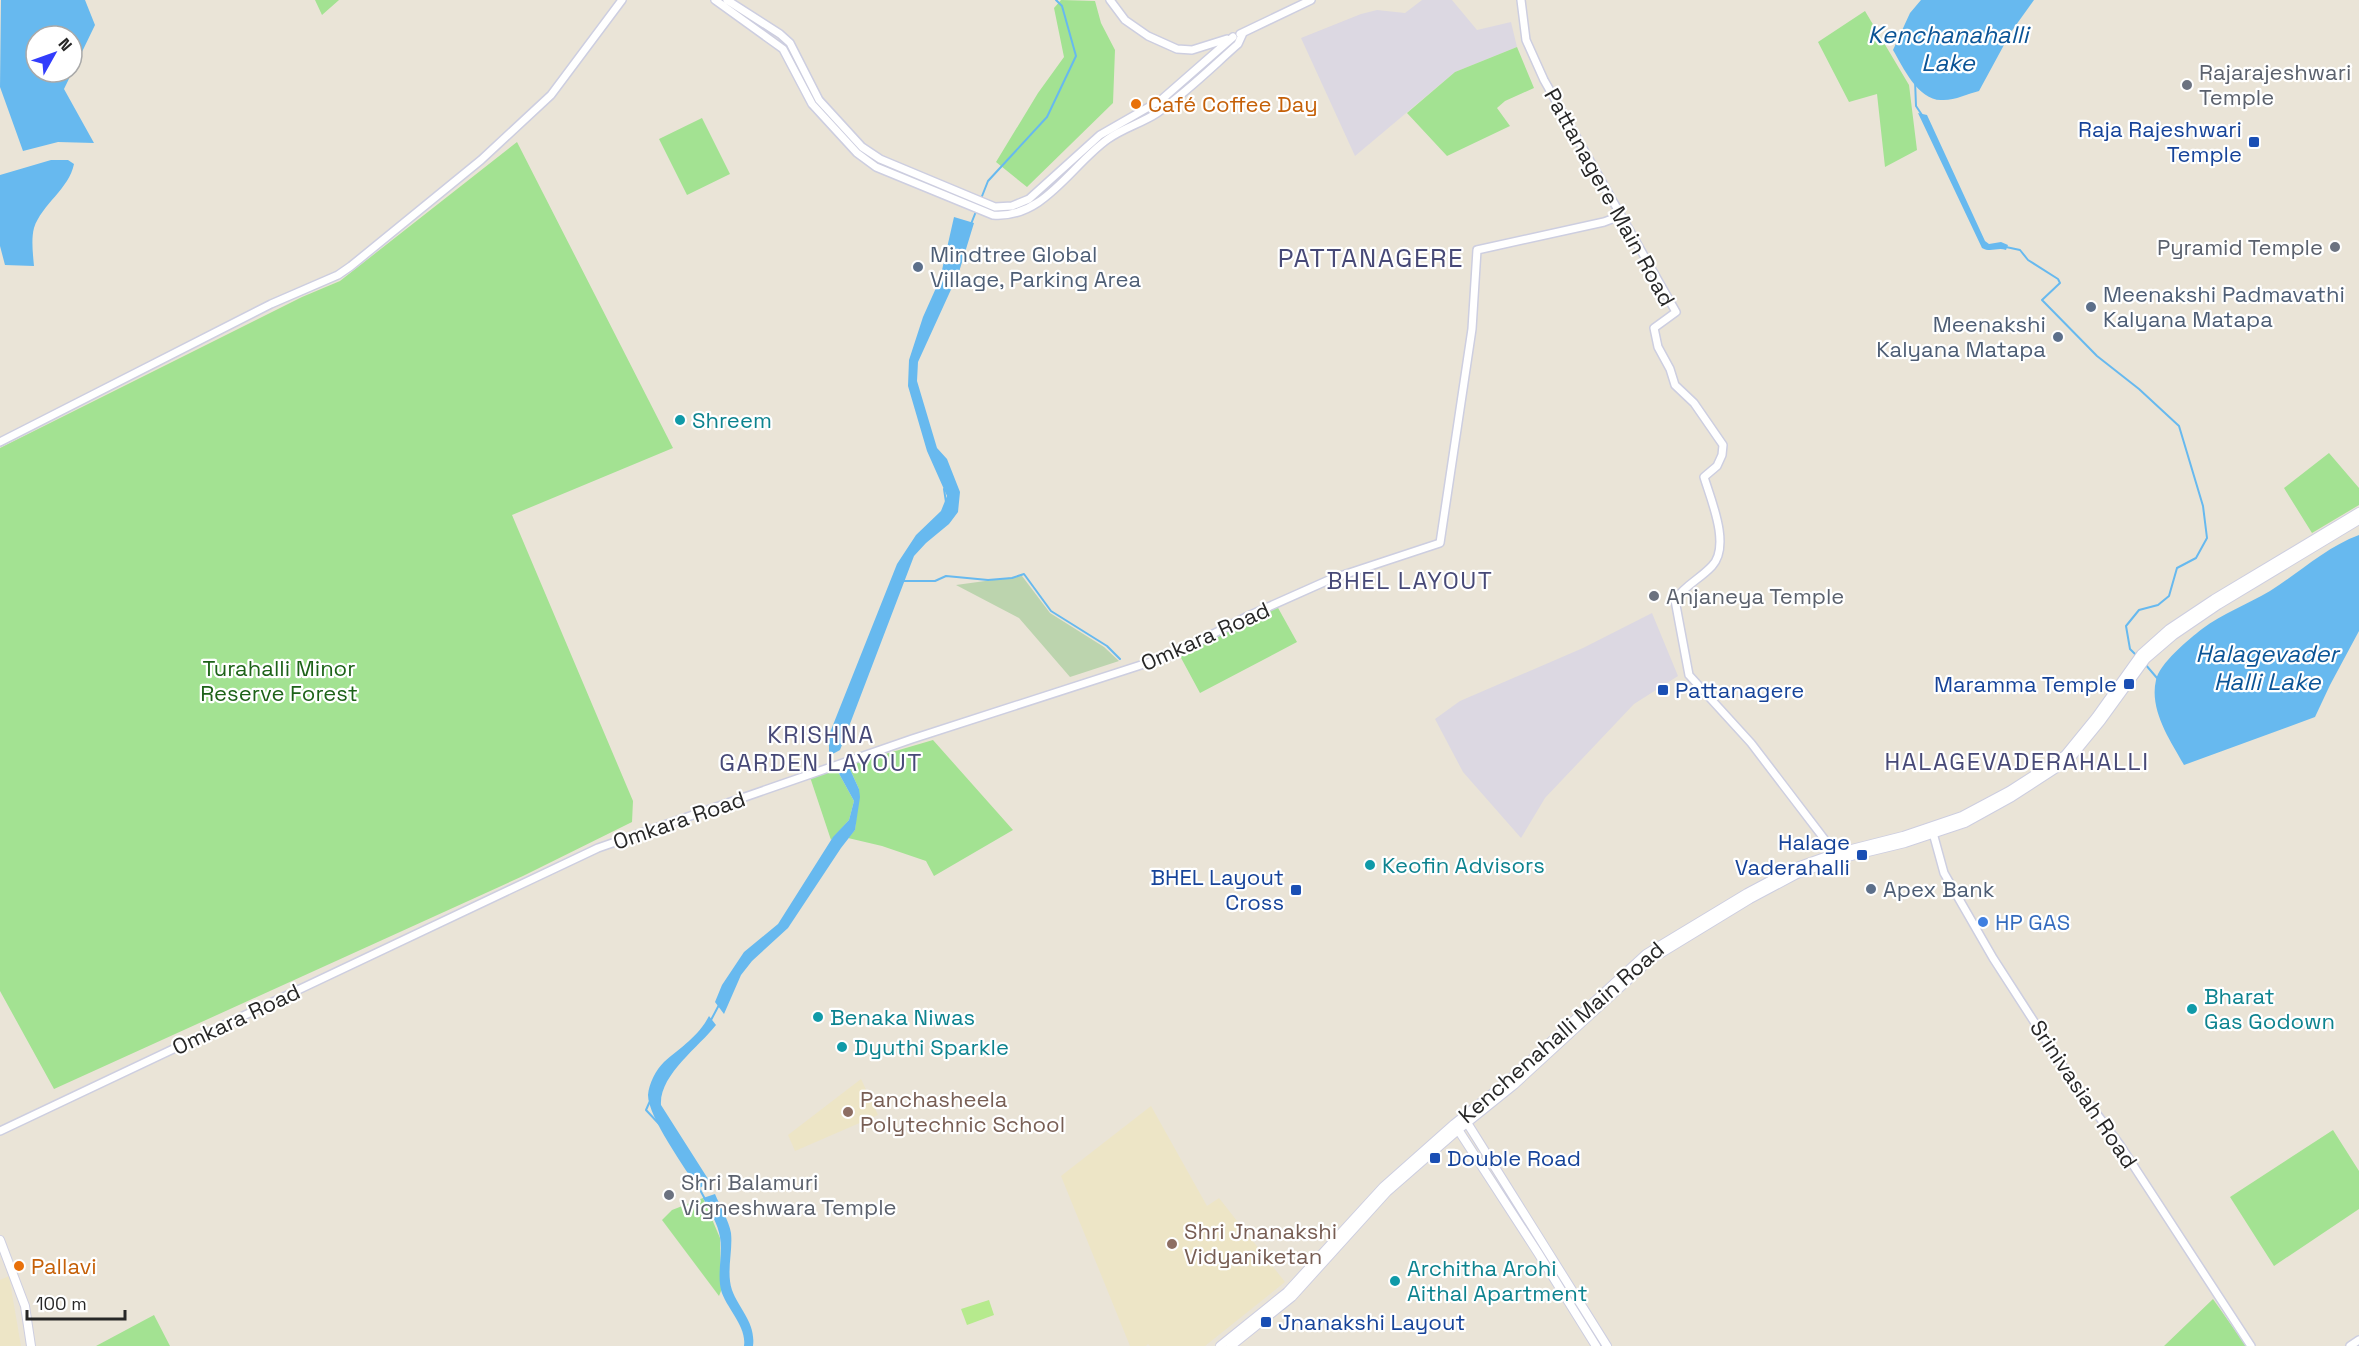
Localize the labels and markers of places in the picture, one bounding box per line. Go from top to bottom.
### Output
place label: Rajarajeshwari Temple [2199,58,2351,111]
marker: Rajarajeshwari Temple [2180,78,2194,92]
place label: Café Coffee Day [1148,90,1318,118]
marker: Café Coffee Day [1129,97,1143,111]
place label: Raja Rajeshwari Temple [2078,115,2242,168]
marker: Raja Rajeshwari Temple [2247,135,2261,149]
place label: Pyramid Temple [2157,233,2323,261]
place label: Mindtree Global Village, Parking Area [930,240,1141,293]
marker: Pyramid Temple [2328,240,2342,254]
marker: Mindtree Global Village, Parking Area [911,260,925,274]
place label: Meenakshi Padmavathi Kalyana Matapa [2103,280,2345,333]
marker: Meenakshi Padmavathi Kalyana Matapa [2084,300,2098,314]
place label: Meenakshi Kalyana Matapa [1876,310,2046,363]
marker: Meenakshi Kalyana Matapa [2051,330,2065,344]
place label: Shreem [692,406,772,434]
marker: Shreem [673,413,687,427]
place label: Anjaneya Temple [1666,582,1844,610]
marker: Anjaneya Temple [1647,589,1661,603]
place label: Maramma Temple [1934,670,2117,698]
place label: Pattanagere [1675,676,1804,704]
marker: Maramma Temple [2122,677,2136,691]
marker: Pattanagere [1656,683,1670,697]
place label: Halage Vaderahalli [1735,828,1850,881]
marker: Halage Vaderahalli [1855,848,1869,862]
place label: Keofin Advisors [1382,851,1545,879]
marker: Keofin Advisors [1363,858,1377,872]
place label: BHEL Layout Cross [1151,863,1284,916]
place label: Apex Bank [1883,875,1995,903]
marker: Apex Bank [1864,882,1878,896]
marker: BHEL Layout Cross [1289,883,1303,897]
place label: HP GAS [1995,908,2070,936]
marker: HP GAS [1976,915,1990,929]
place label: Bharat Gas Godown [2204,982,2335,1035]
marker: Bharat Gas Godown [2185,1002,2199,1016]
place label: Benaka Niwas [830,1003,975,1031]
marker: Benaka Niwas [811,1010,825,1024]
place label: Dyuthi Sparkle [854,1033,1009,1061]
marker: Dyuthi Sparkle [835,1040,849,1054]
place label: Panchasheela Polytechnic School [860,1085,1065,1138]
marker: Panchasheela Polytechnic School [841,1105,855,1119]
place label: Double Road [1447,1144,1581,1172]
marker: Double Road [1428,1151,1442,1165]
place label: Shri Balamuri Vigneshwara Temple [681,1168,897,1221]
marker: Shri Balamuri Vigneshwara Temple [662,1188,676,1202]
place label: Shri Jnanakshi Vidyaniketan [1184,1217,1337,1270]
marker: Shri Jnanakshi Vidyaniketan [1165,1237,1179,1251]
place label: Pallavi [31,1252,97,1280]
place label: Architha Arohi Aithal Apartment [1407,1254,1588,1307]
marker: Pallavi [12,1259,26,1273]
marker: Architha Arohi Aithal Apartment [1388,1274,1402,1288]
place label: Jnanakshi Layout [1278,1308,1466,1336]
marker: Jnanakshi Layout [1259,1315,1273,1329]

